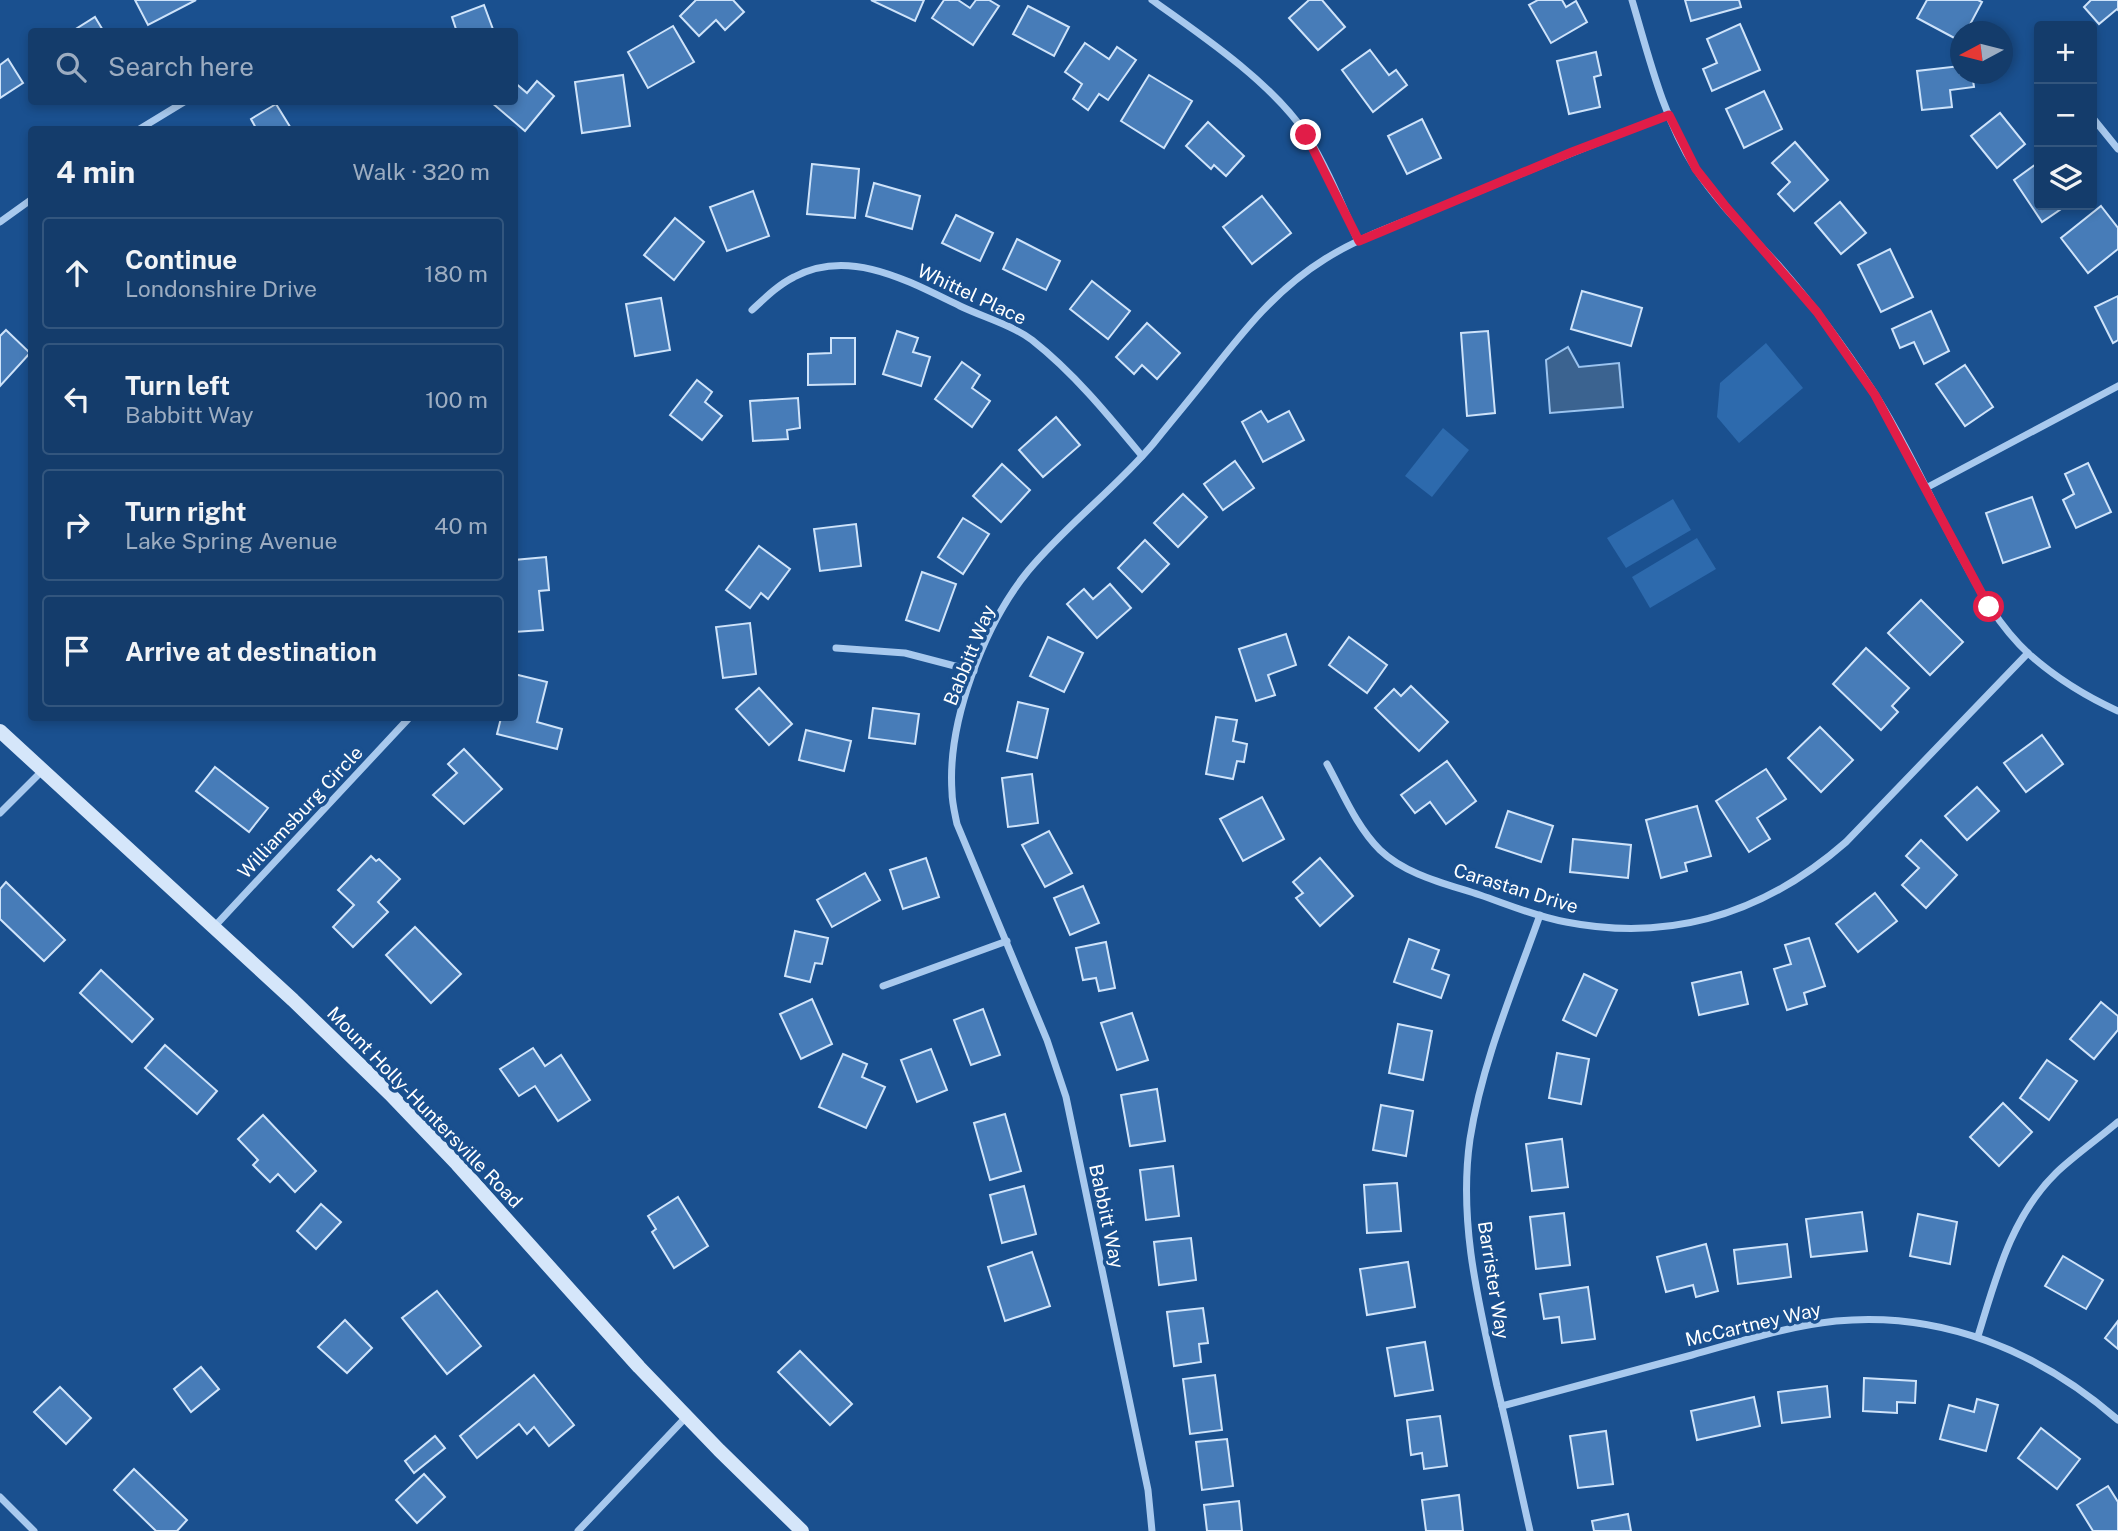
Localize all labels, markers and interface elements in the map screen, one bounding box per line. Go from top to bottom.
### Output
north arrow [1950,21,2013,84]
map controls [2034,21,2097,210]
button: + [2034,21,2097,84]
search box [28,28,518,105]
icon: search [52,48,90,86]
text: Search here [108,51,254,82]
button: − [2034,84,2097,147]
route end [1290,119,1321,150]
button: layers [2034,147,2097,210]
text: 4 min [56,154,135,190]
text: Walk · 320 m [353,158,490,185]
text: Continue [125,244,237,275]
icon: ahead [58,254,96,292]
street label: Whittel Place [914,259,1030,329]
text: 180 m [424,260,488,287]
text: Londonshire Drive [125,275,317,302]
text: Turn left [125,370,230,401]
icon: left [58,380,96,418]
text: 100 m [425,386,488,413]
text: Babbitt Way [125,401,254,428]
text: Turn right [125,496,247,527]
icon: right [58,506,96,544]
text: 40 m [434,512,488,539]
text: Lake Spring Avenue [125,527,338,554]
route start [1973,591,2004,622]
street label: Babbitt Way [939,602,999,708]
icon: arrive [58,632,96,670]
text: Arrive at destination [125,636,377,667]
street label: Williamsburg Circle [233,741,367,883]
street label: Carastan Drive [1451,859,1581,917]
street label: Mount Holly-Huntersville Road [323,1002,527,1212]
street label: Babbitt Way [1085,1162,1129,1270]
street label: Barrister Way [1474,1219,1514,1341]
street label: McCartney Way [1683,1298,1823,1350]

